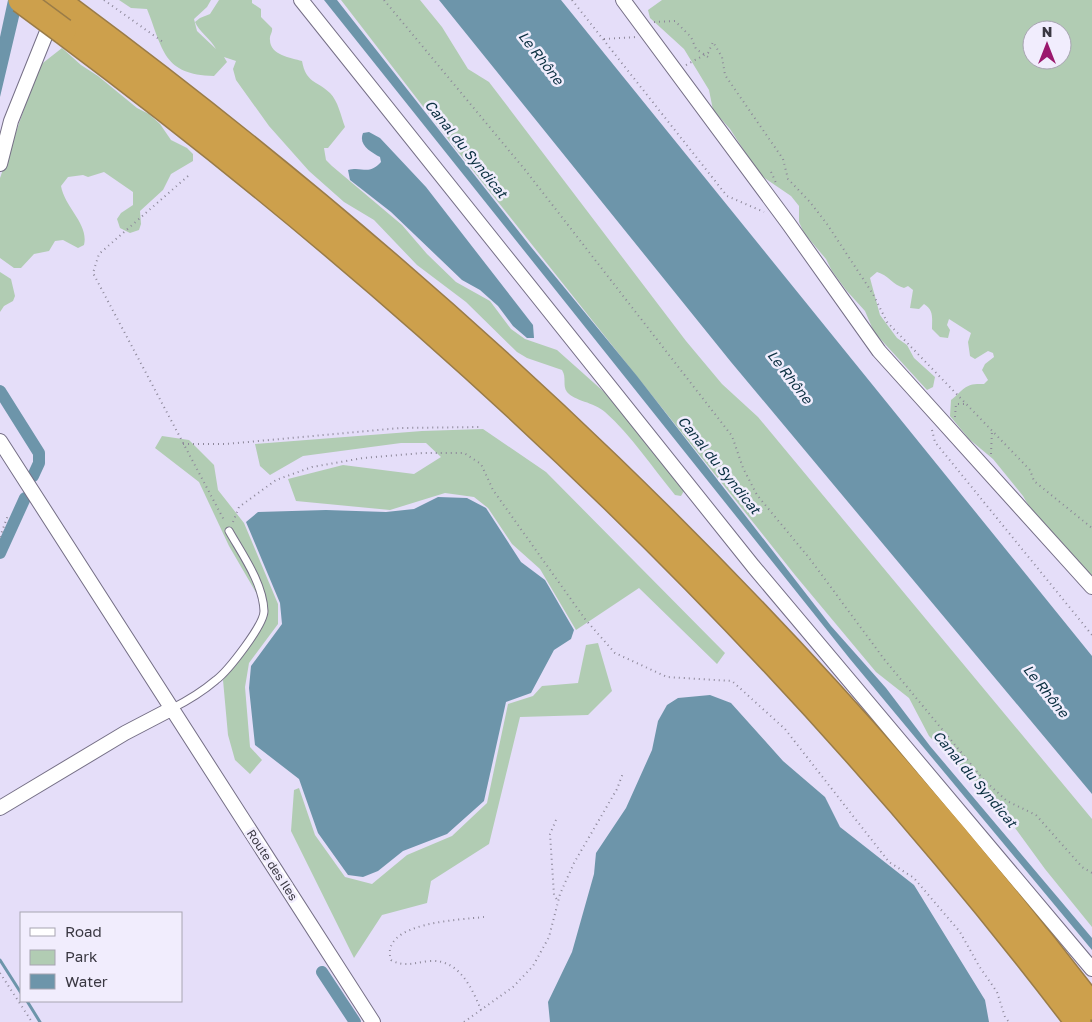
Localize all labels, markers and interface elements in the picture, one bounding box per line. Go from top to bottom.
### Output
north arrow [1022,20,1072,70]
text: N [1042,23,1052,40]
water label: Le Rhône [515,28,568,88]
water label: Canal du Syndicat [422,96,512,202]
water label: Le Rhône [764,347,817,407]
water label: Canal du Syndicat [675,412,765,518]
water label: Le Rhône [1020,661,1073,721]
water label: Canal du Syndicat [930,727,1022,832]
street label: Route des Iles [244,826,301,903]
legend [20,912,182,1002]
text: Road [65,922,102,940]
text: Park [65,947,98,965]
text: Water [65,972,108,990]

